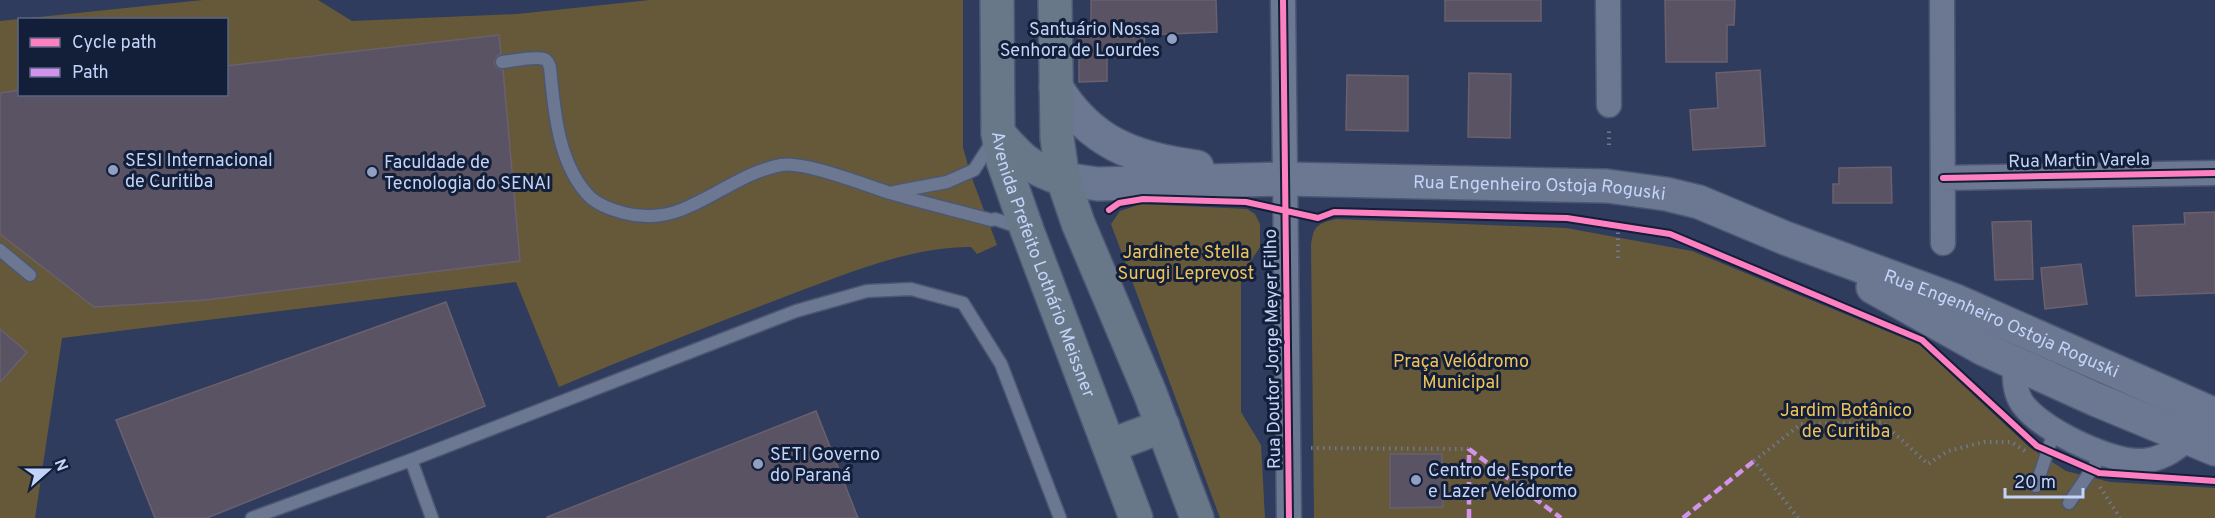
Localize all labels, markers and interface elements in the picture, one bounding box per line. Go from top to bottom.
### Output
legend [18,18,228,96]
place label: Santuário Nossa Senhora de Lourdes [1000,19,1160,63]
text: Cycle path [72,32,157,55]
marker: Santuário Nossa Senhora de Lourdes [1165,32,1179,46]
text: Path [72,62,109,85]
street label: Avenida Prefeito Lothário Meissner [985,129,1099,401]
street label: Rua Martin Varela [2008,149,2150,174]
place label: SESI Internacional de Curitiba [125,150,273,194]
place label: Faculdade de Tecnologia do SENAI [384,152,551,196]
marker: SESI Internacional de Curitiba [106,163,120,177]
marker: Faculdade de Tecnologia do SENAI [365,165,379,179]
street label: Rua Engenheiro Ostoja Roguski [1413,172,1667,207]
street label: Rua Doutor Jorge Meyer Filho [1260,229,1287,469]
park label: Jardinete Stella Surugi Leprevost [1118,242,1254,286]
street label: Rua Engenheiro Ostoja Roguski [1880,265,2122,384]
park label: Praça Velódromo Municipal [1393,351,1529,395]
park label: Jardim Botânico de Curitiba [1780,400,1912,444]
north arrow [18,440,78,500]
place label: SETI Governo do Paraná [770,444,880,488]
text: N [49,456,72,474]
marker: SETI Governo do Paraná [751,457,765,471]
place label: Centro de Esporte e Lazer Velódromo [1428,460,1577,504]
scale bar [2005,461,2083,499]
text: 20 m [2014,472,2056,495]
marker: Centro de Esporte e Lazer Velódromo [1409,473,1423,487]

